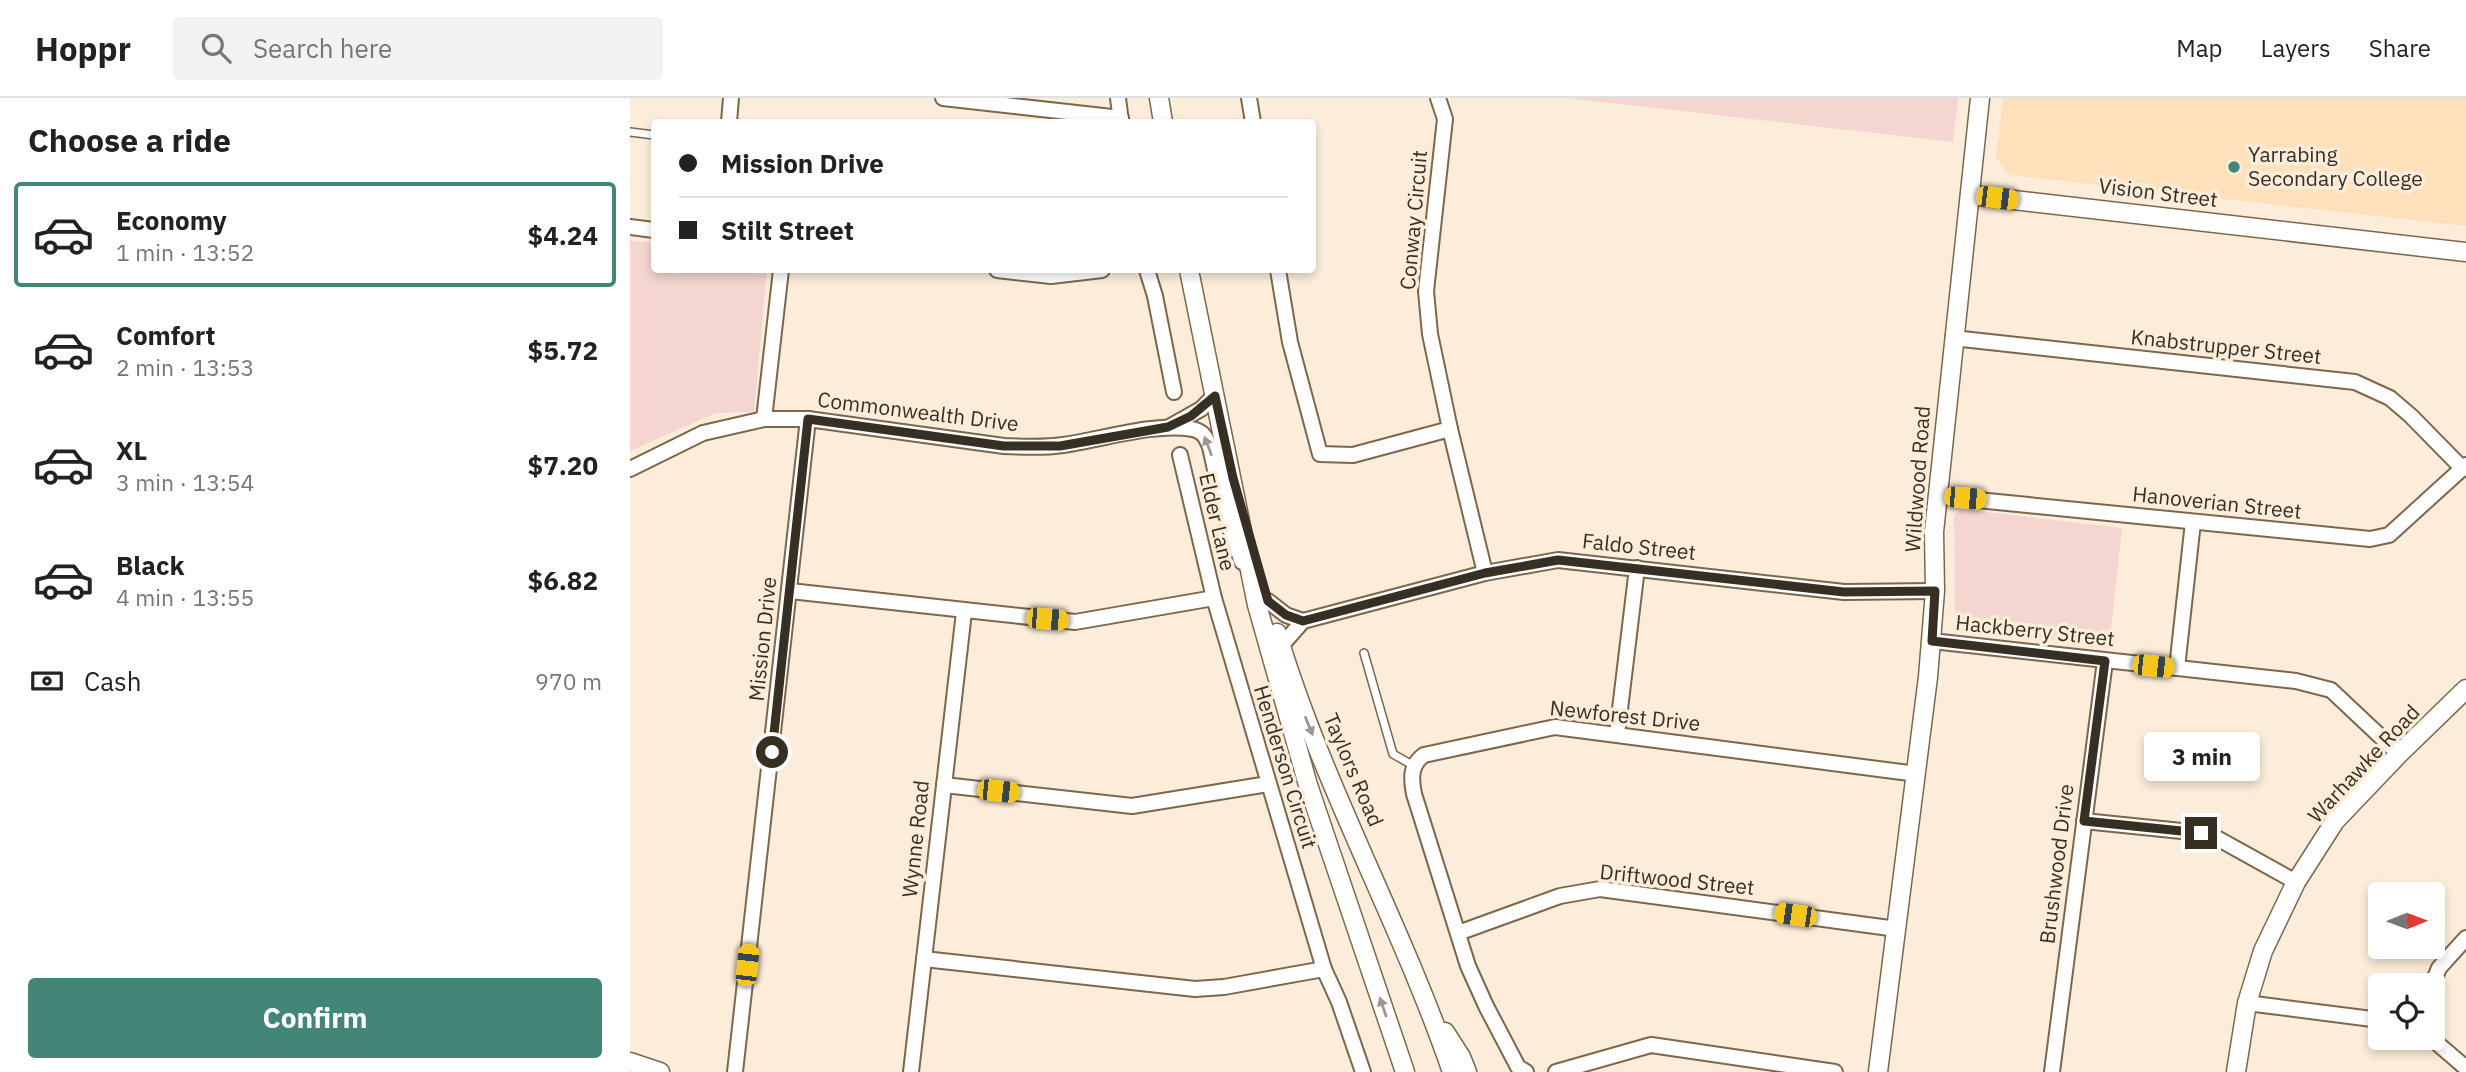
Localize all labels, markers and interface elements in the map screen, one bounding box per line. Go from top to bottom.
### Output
search box [173,17,663,80]
text: Hoppr [35,27,131,70]
icon: search [197,29,235,67]
text: Search here [253,31,392,65]
text: Map [2176,32,2223,64]
text: Layers [2261,32,2331,64]
text: Share [2369,32,2431,64]
text: Choose a ride [28,119,231,161]
place label: Yarrabing Secondary College [2248,140,2423,192]
text: Mission Drive [721,146,884,180]
street label: Conway Circuit [1393,149,1433,291]
marker: Yarrabing Secondary College [2226,159,2242,175]
street label: Vision Street [2097,171,2219,213]
car [1975,185,2020,211]
icon: car [32,203,95,266]
text: Economy [116,203,227,237]
text: Stilt Street [721,213,854,247]
text: $4.24 [528,218,598,252]
text: 1 min · 13:52 [116,237,254,267]
icon: car [32,318,95,381]
text: Comfort [116,318,215,352]
street label: Knabstrupper Street [2129,322,2323,370]
text: $5.72 [528,333,598,367]
text: 2 min · 13:53 [116,352,254,382]
street label: Commonwealth Drive [816,385,1020,437]
street label: Wildwood Road [1898,405,1936,553]
icon: car [32,433,95,496]
text: XL [116,433,147,467]
one-way arrow [1203,436,1214,457]
text: $7.20 [528,448,598,482]
text: 3 min · 13:54 [116,467,254,497]
street label: Elder Lane [1193,470,1243,573]
street label: Hanoverian Street [2131,479,2303,525]
car [1944,486,1987,510]
street label: Faldo Street [1581,526,1697,566]
icon: car [32,548,95,611]
text: Black [116,548,184,582]
text: $6.82 [528,563,598,597]
street label: Mission Drive [742,575,782,703]
text: 4 min · 13:55 [116,582,254,612]
car [1026,607,1069,631]
street label: Hackberry Street [1954,608,2116,652]
car [2132,653,2175,679]
icon: cash [28,662,66,700]
text: Cash [84,664,141,698]
text: 970 m [535,666,602,696]
street label: Henderson Circuit [1248,682,1324,852]
street label: Newforest Drive [1548,693,1702,737]
street label: Warhawke Road [2301,698,2425,828]
street label: Taylors Road [1317,709,1390,831]
one-way arrow [1304,716,1315,737]
callout: 3 min [2143,732,2259,780]
route start [756,736,788,768]
text: 3 min [2172,741,2232,771]
car [977,778,1020,804]
street label: Wynne Road [895,779,935,899]
street label: Brushwood Drive [2032,782,2080,945]
route end [2185,817,2217,849]
street label: Driftwood Street [1598,857,1756,901]
north arrow [2368,882,2445,959]
map controls [2368,882,2445,1050]
car [1773,902,1818,928]
car [735,943,760,987]
button: locate [2368,973,2445,1050]
button: Confirm [28,978,602,1058]
one-way arrow [1377,997,1388,1018]

